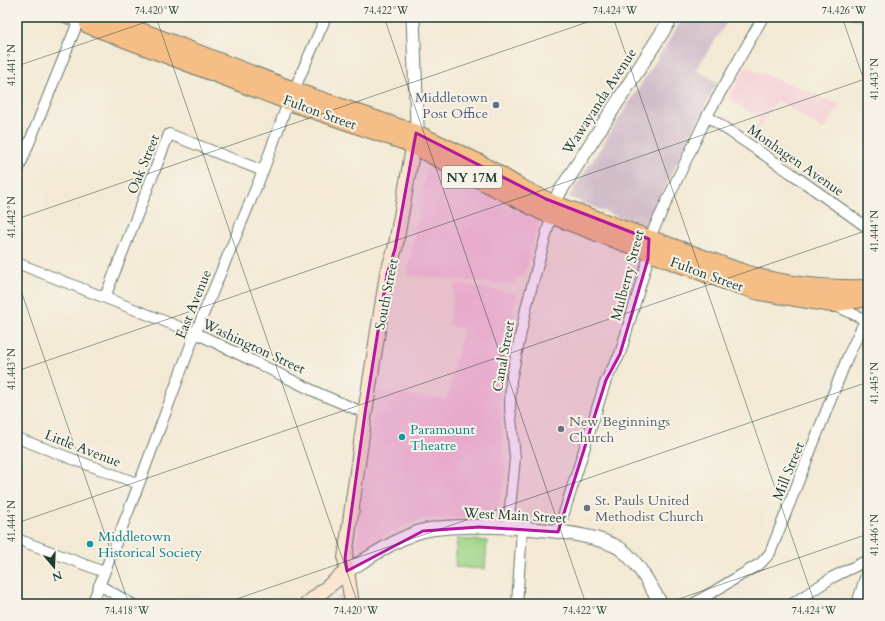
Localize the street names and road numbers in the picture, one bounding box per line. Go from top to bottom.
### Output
street label: Wawayanda Avenue [557,45,641,159]
street label: Fulton Street [281,90,360,135]
street label: Monhagen Avenue [744,120,848,201]
street label: Oak Street [123,131,164,197]
road number: NY 17M [442,166,502,188]
street label: Mulberry Street [606,227,649,323]
street label: Fulton Street [668,252,747,297]
street label: South Street [370,256,403,331]
street label: East Avenue [171,267,216,342]
street label: Washington Street [199,314,309,379]
street label: Canal Street [488,319,519,393]
street label: Little Avenue [42,425,124,472]
street label: Mill Street [768,438,809,503]
street label: West Main Street [462,503,568,528]

